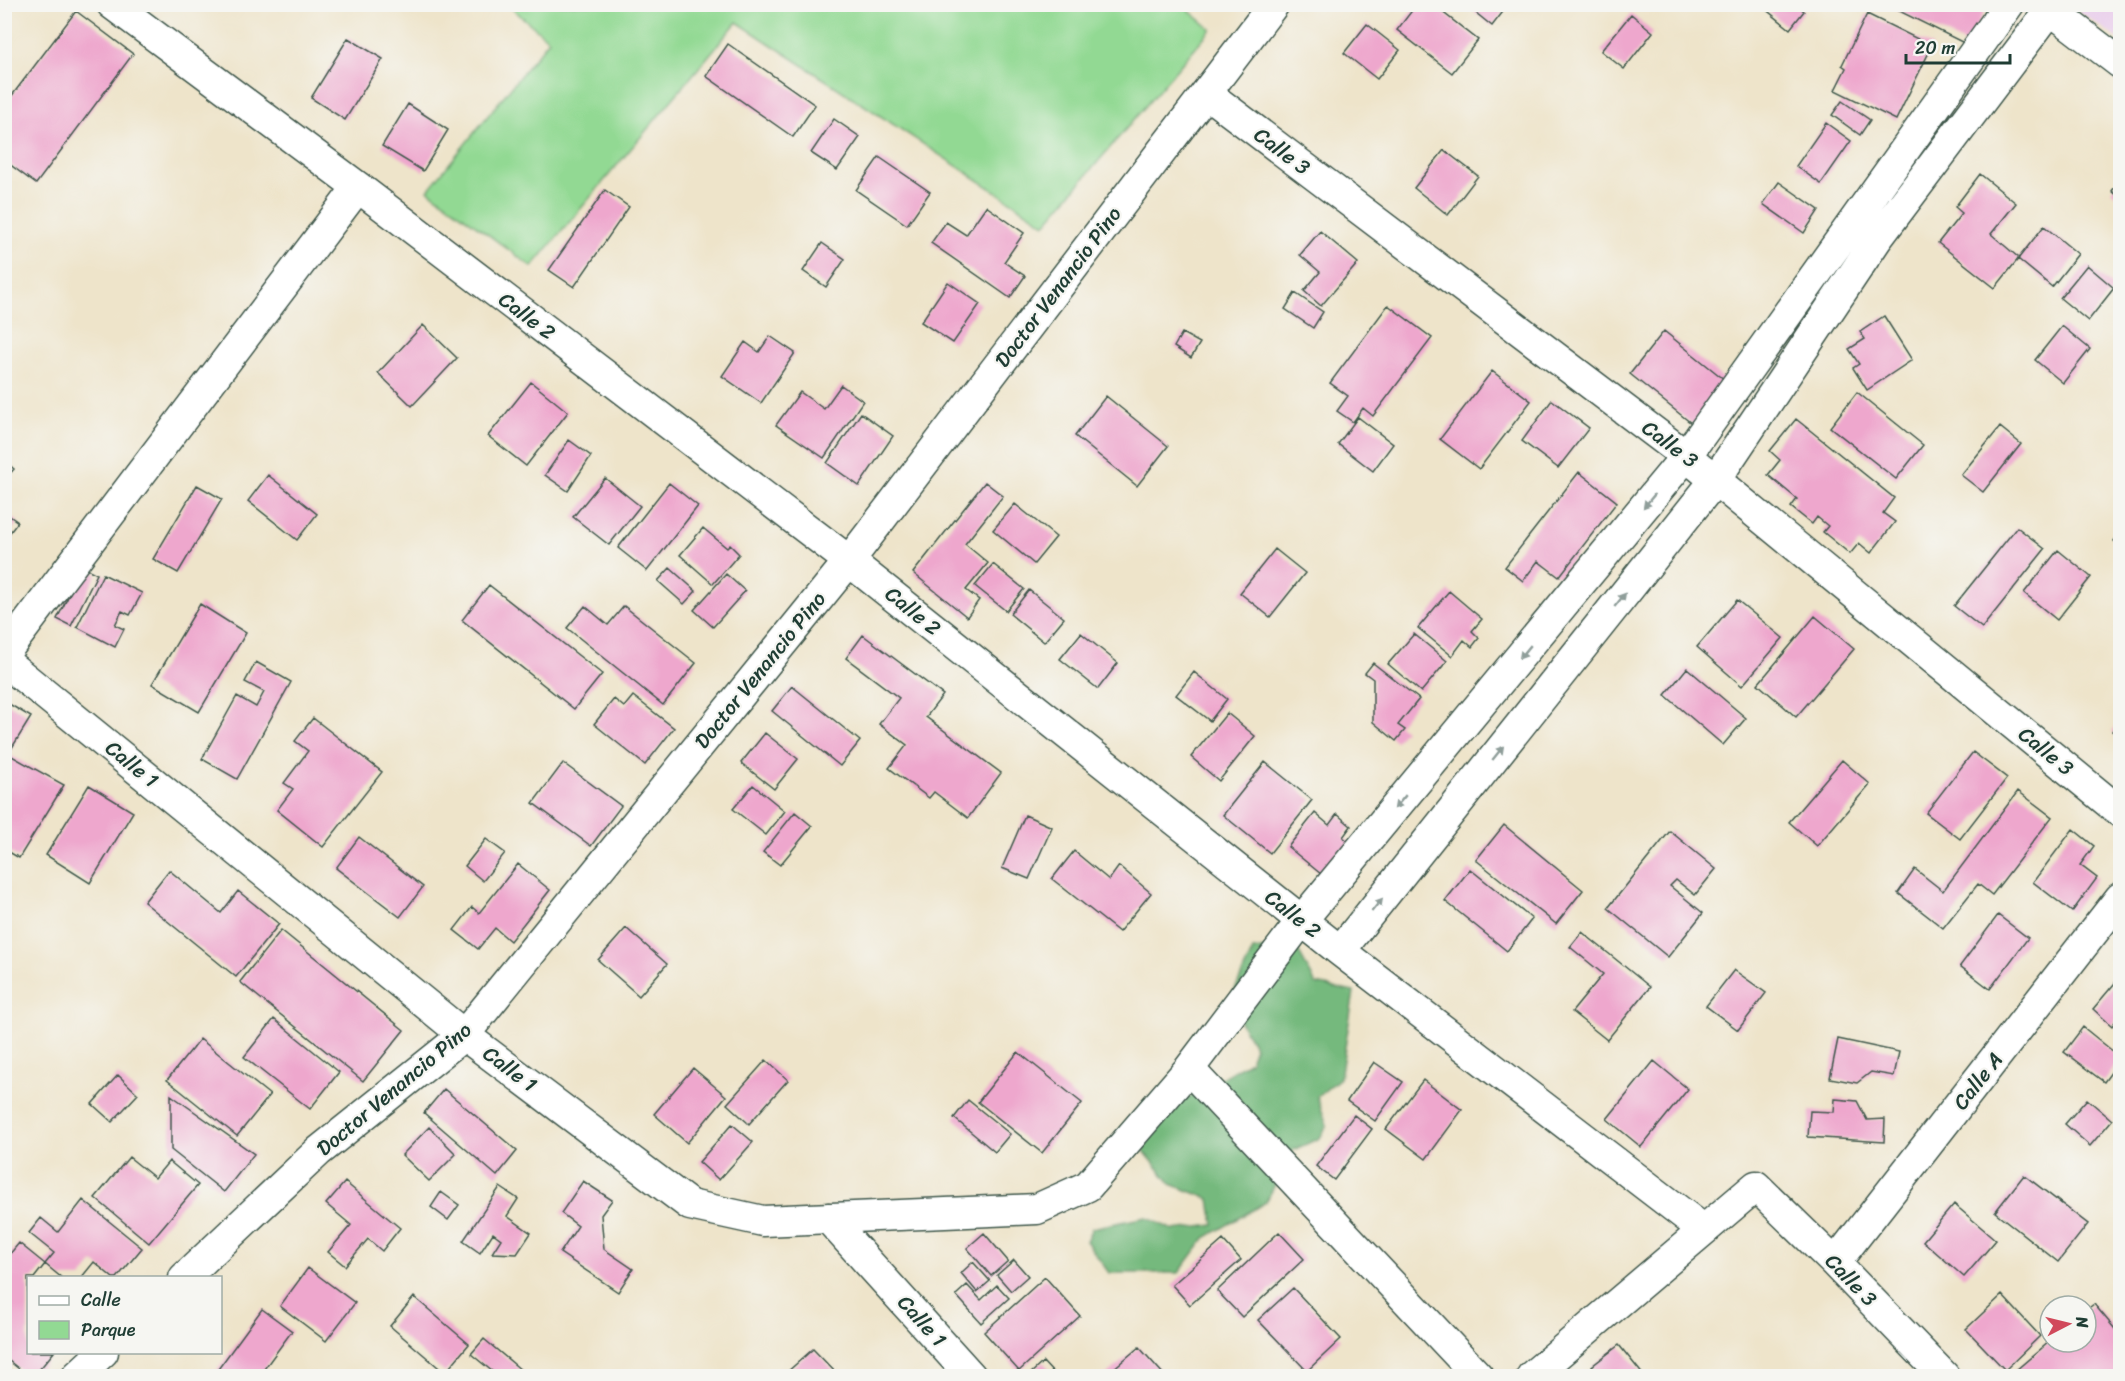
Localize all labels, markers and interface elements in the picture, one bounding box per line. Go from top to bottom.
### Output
scale bar [1906,27,2010,65]
text: 20 m [1915,32,1955,64]
street label: Calle 3 [1245,117,1319,186]
street label: Doctor Venancio Pino [984,198,1132,376]
street label: Calle 2 [490,282,564,350]
street label: Calle 3 [1633,410,1707,479]
one-way arrow [1643,493,1656,508]
street label: Calle 2 [876,576,950,646]
street label: Doctor Venancio Pino [684,582,836,757]
one-way arrow [1613,592,1626,608]
one-way arrow [1519,644,1531,659]
street label: Calle 3 [2009,716,2083,786]
street label: Calle 1 [96,730,168,798]
one-way arrow [1492,745,1504,760]
one-way arrow [1394,794,1407,809]
street label: Calle 2 [1256,879,1330,949]
one-way arrow [1370,897,1383,913]
street label: Doctor Venancio Pino [307,1012,481,1166]
street label: Calle 1 [474,1036,546,1102]
street label: Calle A [1943,1043,2013,1119]
street label: Calle 3 [1815,1244,1887,1316]
legend [27,1276,222,1354]
text: Calle [81,1284,121,1316]
street label: Calle 1 [888,1286,956,1356]
north arrow [2038,1294,2098,1354]
text: Parque [81,1314,136,1346]
text: N [2067,1314,2098,1330]

